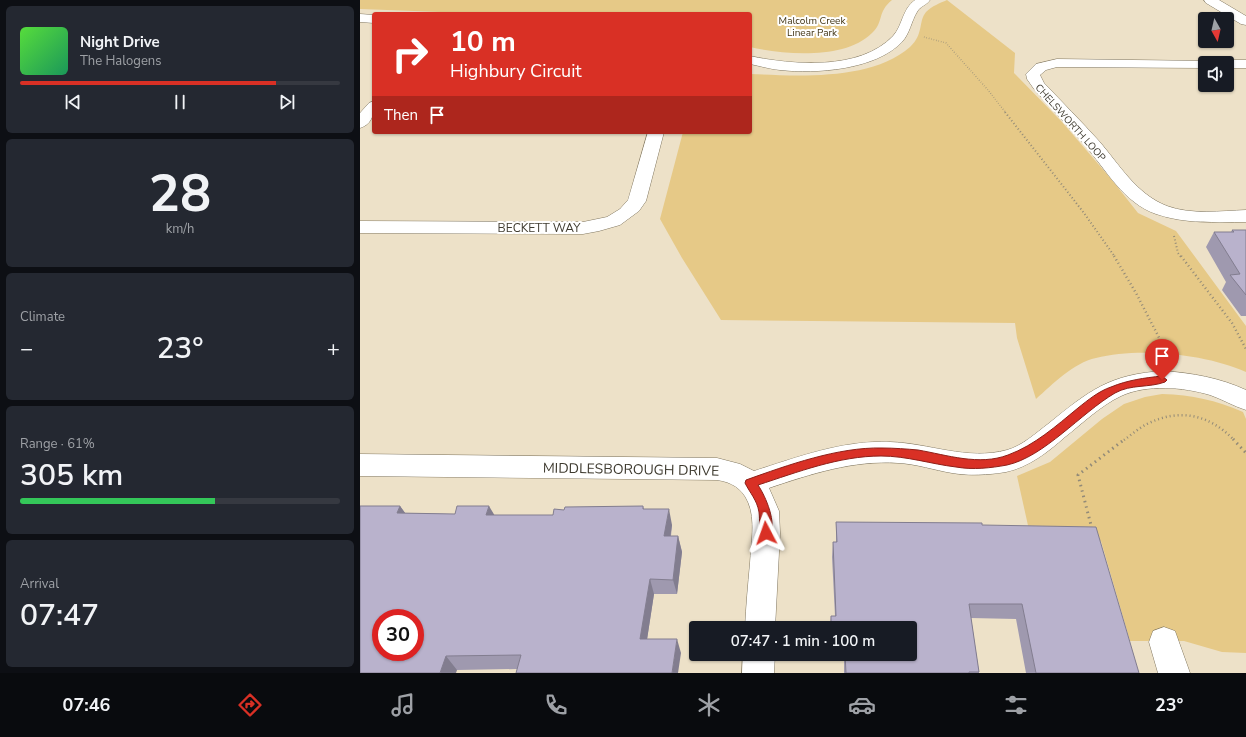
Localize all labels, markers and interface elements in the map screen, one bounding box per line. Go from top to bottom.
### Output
north arrow [1198,12,1234,48]
map controls [1198,12,1234,92]
park label: Malcolm Creek Linear Park [779,14,846,40]
text: 10 m [450,23,516,61]
icon: right [384,28,436,80]
text: Night Drive [80,32,160,52]
text: The Halogens [80,52,161,70]
button: sound [1198,56,1234,92]
text: Highbury Circuit [450,59,582,83]
street label: CHELSWORTH LOOP [1032,81,1109,165]
icon: previous [62,91,84,113]
icon: pause [169,91,191,113]
icon: next [276,91,298,113]
icon: arrive [426,104,448,126]
text: Then [384,105,418,125]
text: 28 [149,158,211,229]
text: km/h [166,220,194,238]
street label: BECKETT WAY [498,220,581,236]
text: Climate [20,308,65,326]
text: 23° [156,328,204,369]
text: − [20,334,33,364]
text: + [327,334,340,364]
pin [1145,339,1179,380]
icon: arrive [1151,345,1173,367]
text: Range · 61% [20,435,95,453]
text: 305 km [20,455,123,496]
street label: MIDDLESBOROUGH DRIVE [543,458,719,481]
position arrow [745,512,787,554]
text: Arrival [20,575,59,593]
text: 07:47 [20,595,99,636]
speed limit sign: 30 [372,609,424,661]
text: 07:47 · 1 min · 100 m [731,631,875,651]
icon: directions [236,691,264,719]
icon: music [389,691,417,719]
icon: phone [542,691,570,719]
icon: climate [695,691,723,719]
icon: car [848,691,876,719]
icon: filters [1002,691,1030,719]
text: 07:46 [63,693,110,717]
text: 23° [1155,693,1183,717]

